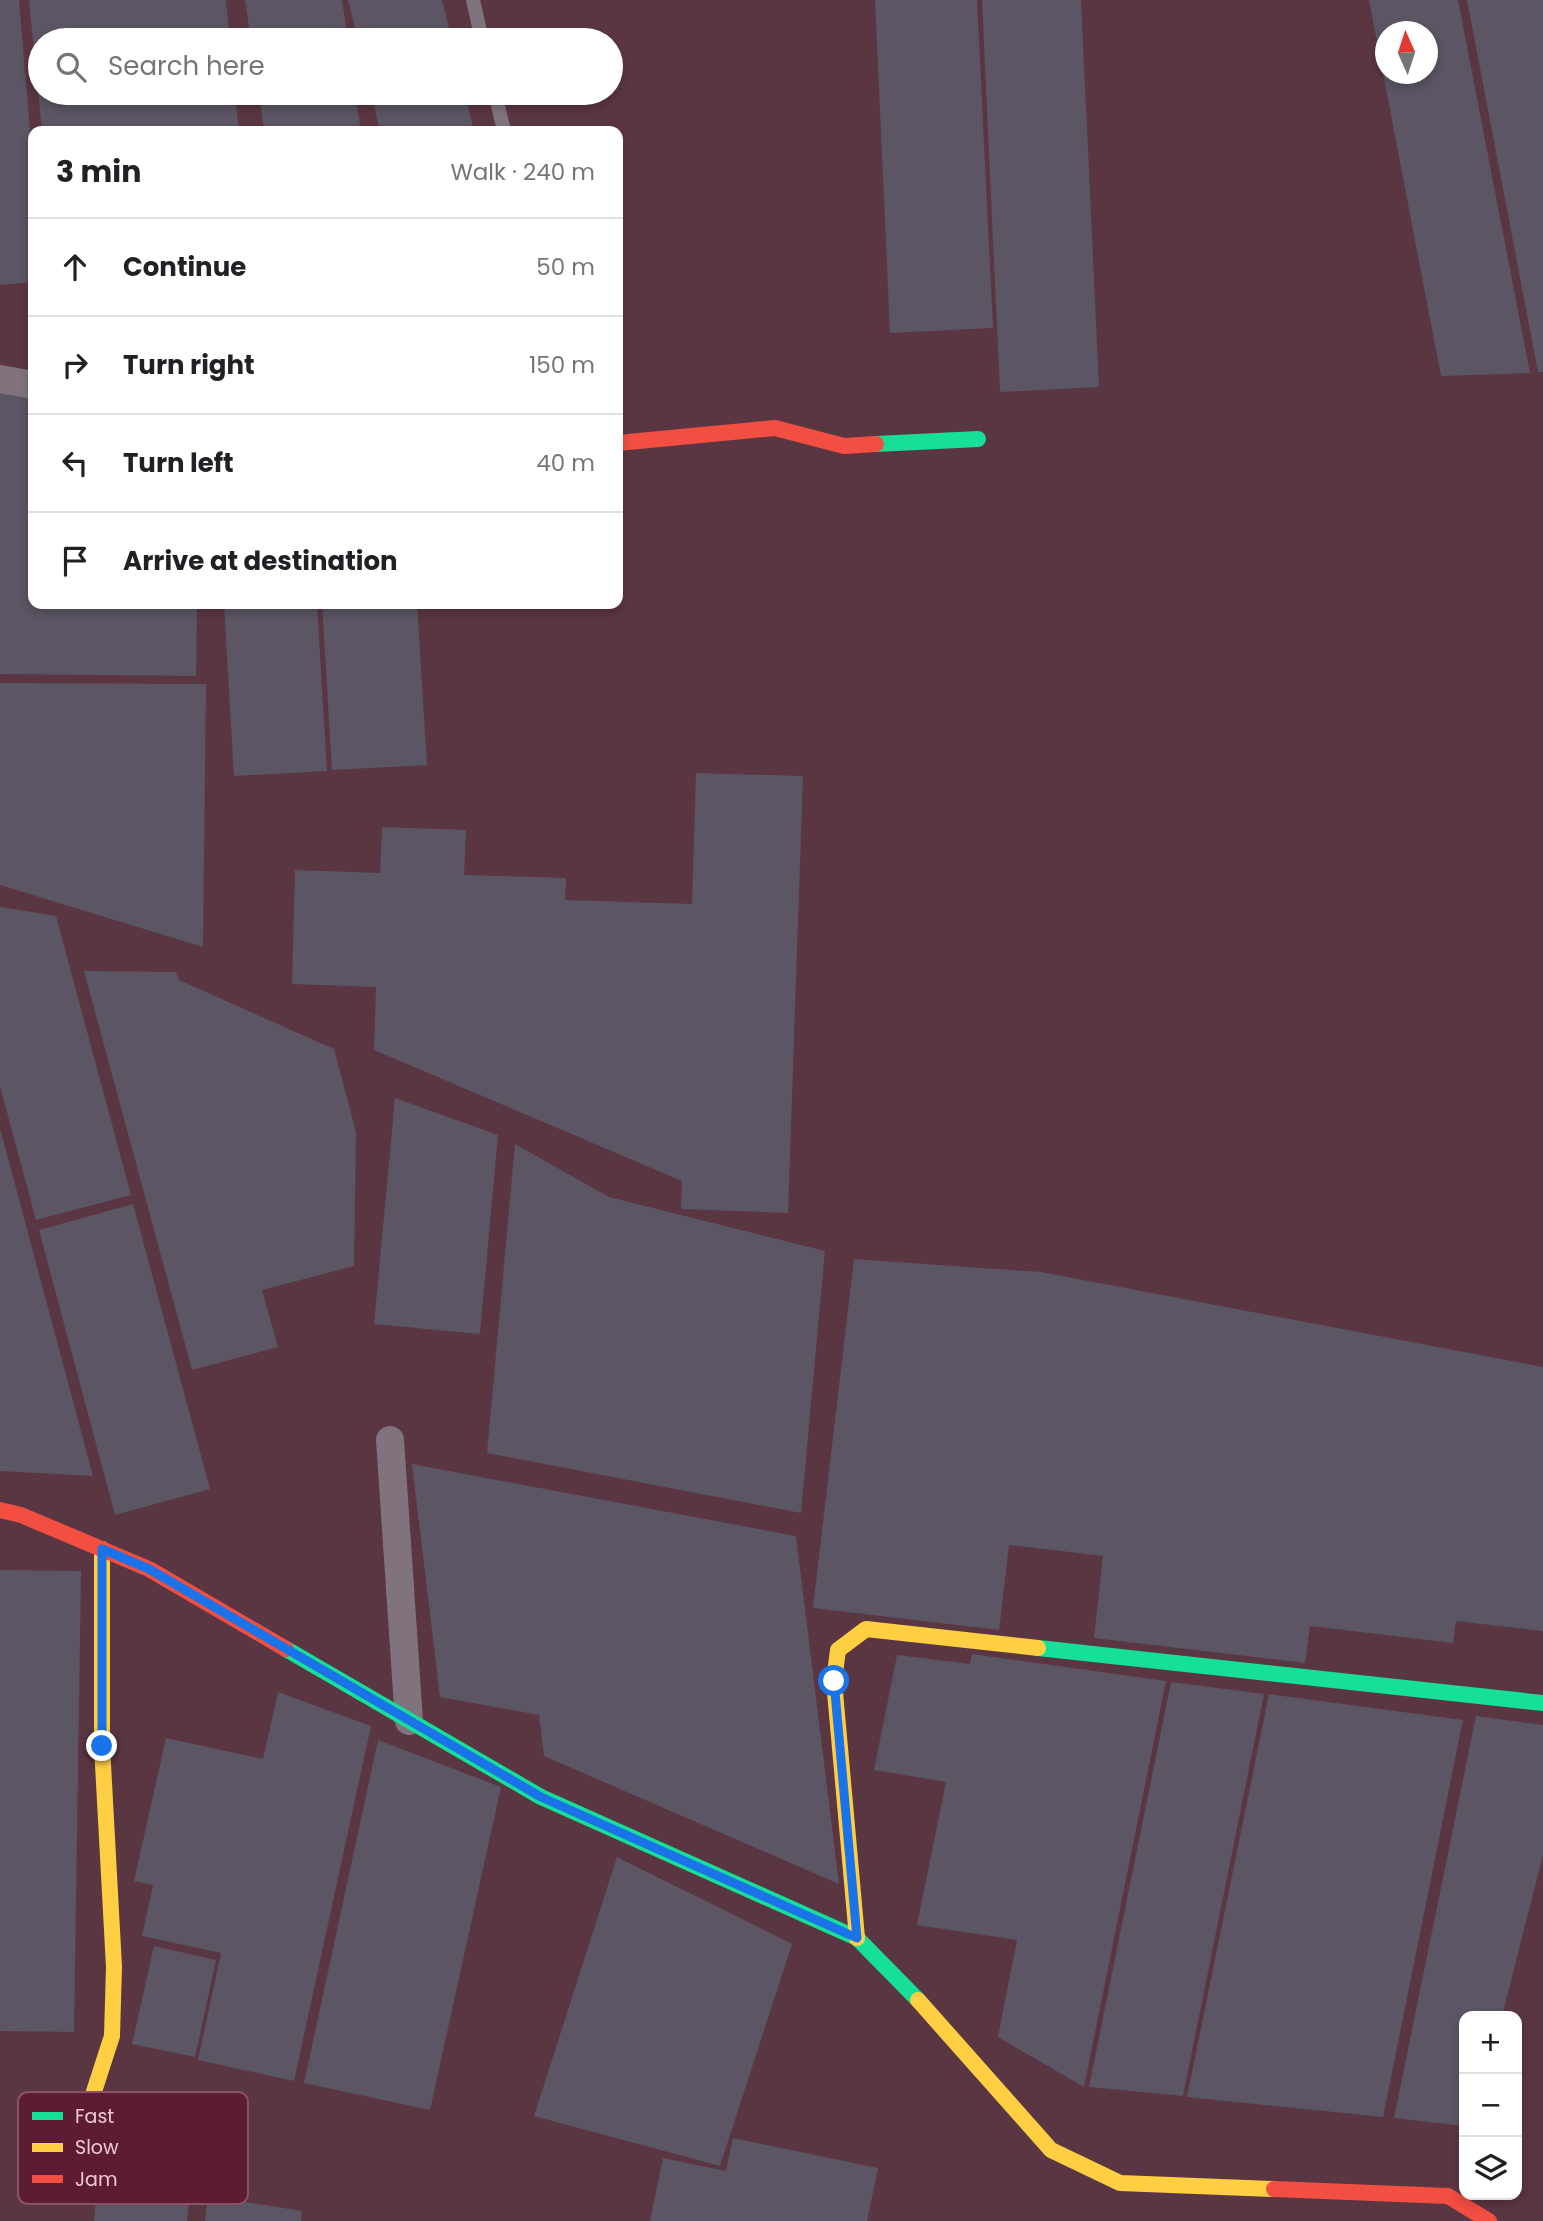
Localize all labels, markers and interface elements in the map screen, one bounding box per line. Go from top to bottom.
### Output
north arrow [1375,21,1438,84]
search box [28,28,623,105]
icon: search [52,48,90,86]
text: Search here [108,48,265,84]
text: 3 min [56,150,141,193]
text: Walk · 240 m [450,156,595,188]
icon: ahead [56,248,94,286]
text: Continue [123,249,246,285]
text: 50 m [536,251,595,283]
icon: right [56,346,94,384]
text: Turn right [123,347,255,383]
text: 150 m [529,349,595,381]
icon: left [56,444,94,482]
text: Turn left [123,445,234,481]
text: 40 m [536,447,595,479]
icon: arrive [56,542,94,580]
text: Arrive at destination [123,543,398,579]
route start [818,1665,849,1696]
route end [86,1730,117,1761]
map controls [1459,2011,1522,2200]
button: + [1459,2011,1522,2074]
button: − [1459,2074,1522,2137]
legend [18,2092,248,2204]
text: Fast [75,2103,114,2130]
text: Slow [75,2134,119,2161]
button: layers [1459,2137,1522,2200]
text: Jam [75,2166,117,2193]

